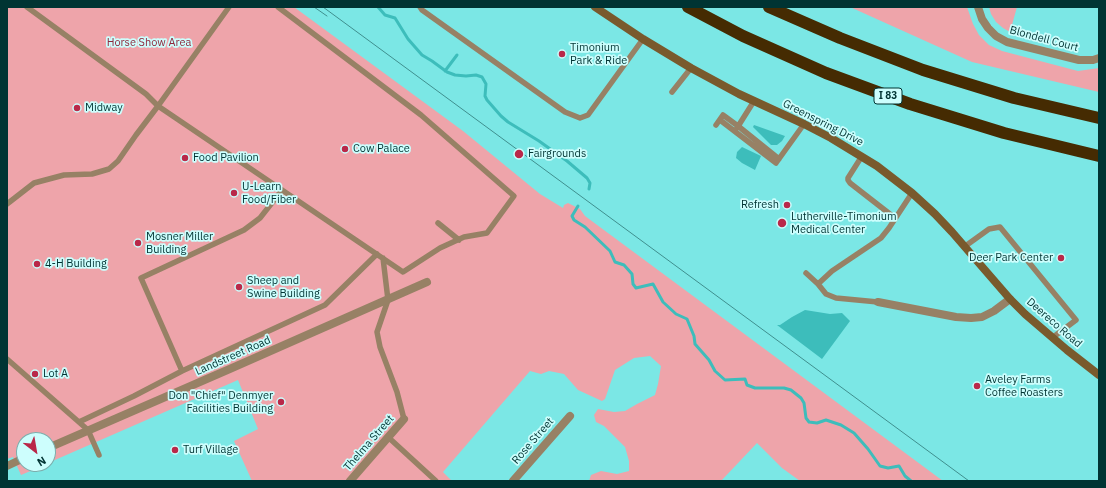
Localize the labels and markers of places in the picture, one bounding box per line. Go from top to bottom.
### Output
place label: Timonium Park & Ride [570,41,627,67]
marker: Timonium Park & Ride [557,49,567,59]
place label: Midway [85,101,123,115]
marker: Midway [72,103,82,113]
place label: Cow Palace [353,142,410,156]
marker: Cow Palace [340,144,350,154]
place label: Fairgrounds [528,147,586,161]
marker: Fairgrounds [513,148,525,160]
place label: Food Pavilion [193,151,259,165]
marker: Food Pavilion [180,153,190,163]
place label: U-Learn Food/Fiber [242,180,296,206]
marker: U-Learn Food/Fiber [229,188,239,198]
place label: Refresh [741,198,779,212]
marker: Refresh [782,200,792,210]
place label: Lutherville-Timonium Medical Center [791,210,897,236]
marker: Lutherville-Timonium Medical Center [776,217,788,229]
place label: Mosner Miller Building [146,230,213,256]
marker: Mosner Miller Building [133,238,143,248]
place label: Deer Park Center [969,251,1053,265]
marker: Deer Park Center [1056,253,1066,263]
place label: 4-H Building [45,257,107,271]
marker: 4-H Building [32,259,42,269]
place label: Sheep and Swine Building [247,274,320,300]
marker: Sheep and Swine Building [234,282,244,292]
place label: Lot A [43,367,68,381]
marker: Lot A [30,369,40,379]
place label: Aveley Farms Coffee Roasters [985,373,1063,399]
marker: Aveley Farms Coffee Roasters [972,381,982,391]
place label: Don "Chief" Denmyer Facilities Building [168,389,273,415]
marker: Don "Chief" Denmyer Facilities Building [276,397,286,407]
place label: Turf Village [183,443,238,457]
marker: Turf Village [170,445,180,455]

